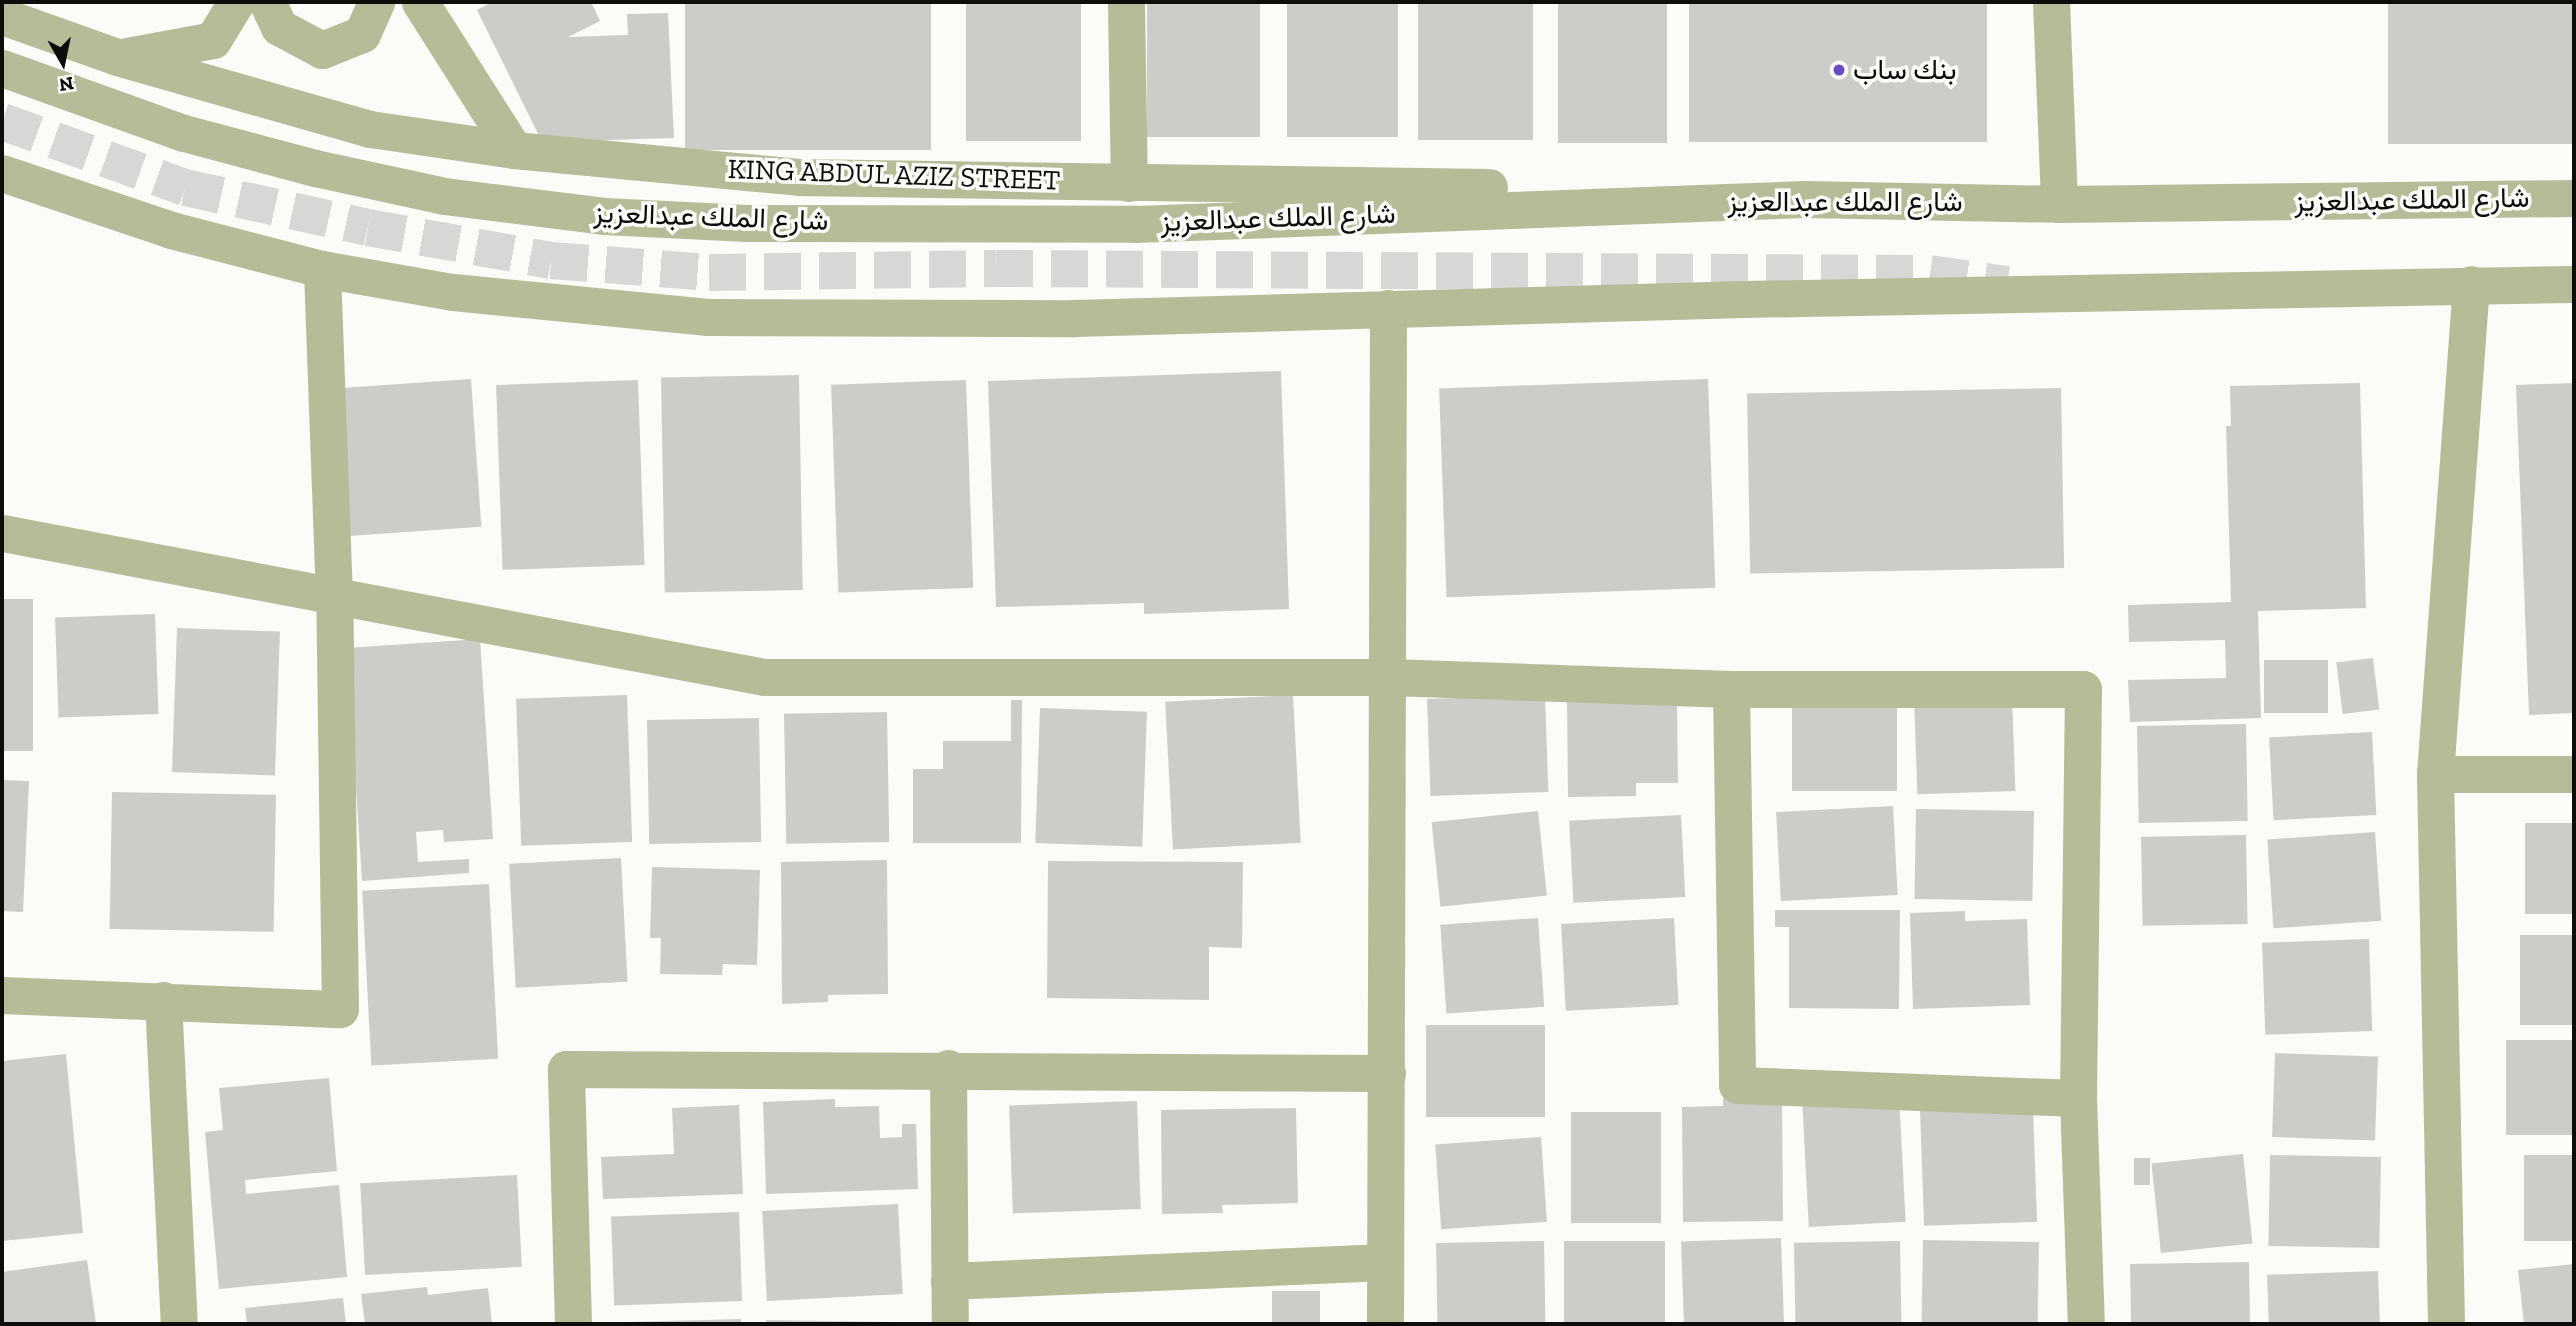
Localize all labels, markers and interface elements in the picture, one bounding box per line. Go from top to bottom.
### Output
north arrow [28,28,98,98]
place label: بنك ساب [1853,53,1956,87]
marker: بنك ساب [1831,62,1847,78]
text: N [57,72,75,97]
street label: KING ABDUL AZIZ STREET [726,152,1062,198]
street label: شارع الملك عبدالعزيز [2294,181,2530,219]
street label: شارع الملك عبدالعزيز [1727,185,1963,219]
street label: شارع الملك عبدالعزيز [593,196,829,238]
street label: شارع الملك عبدالعزيز [1160,197,1396,239]

